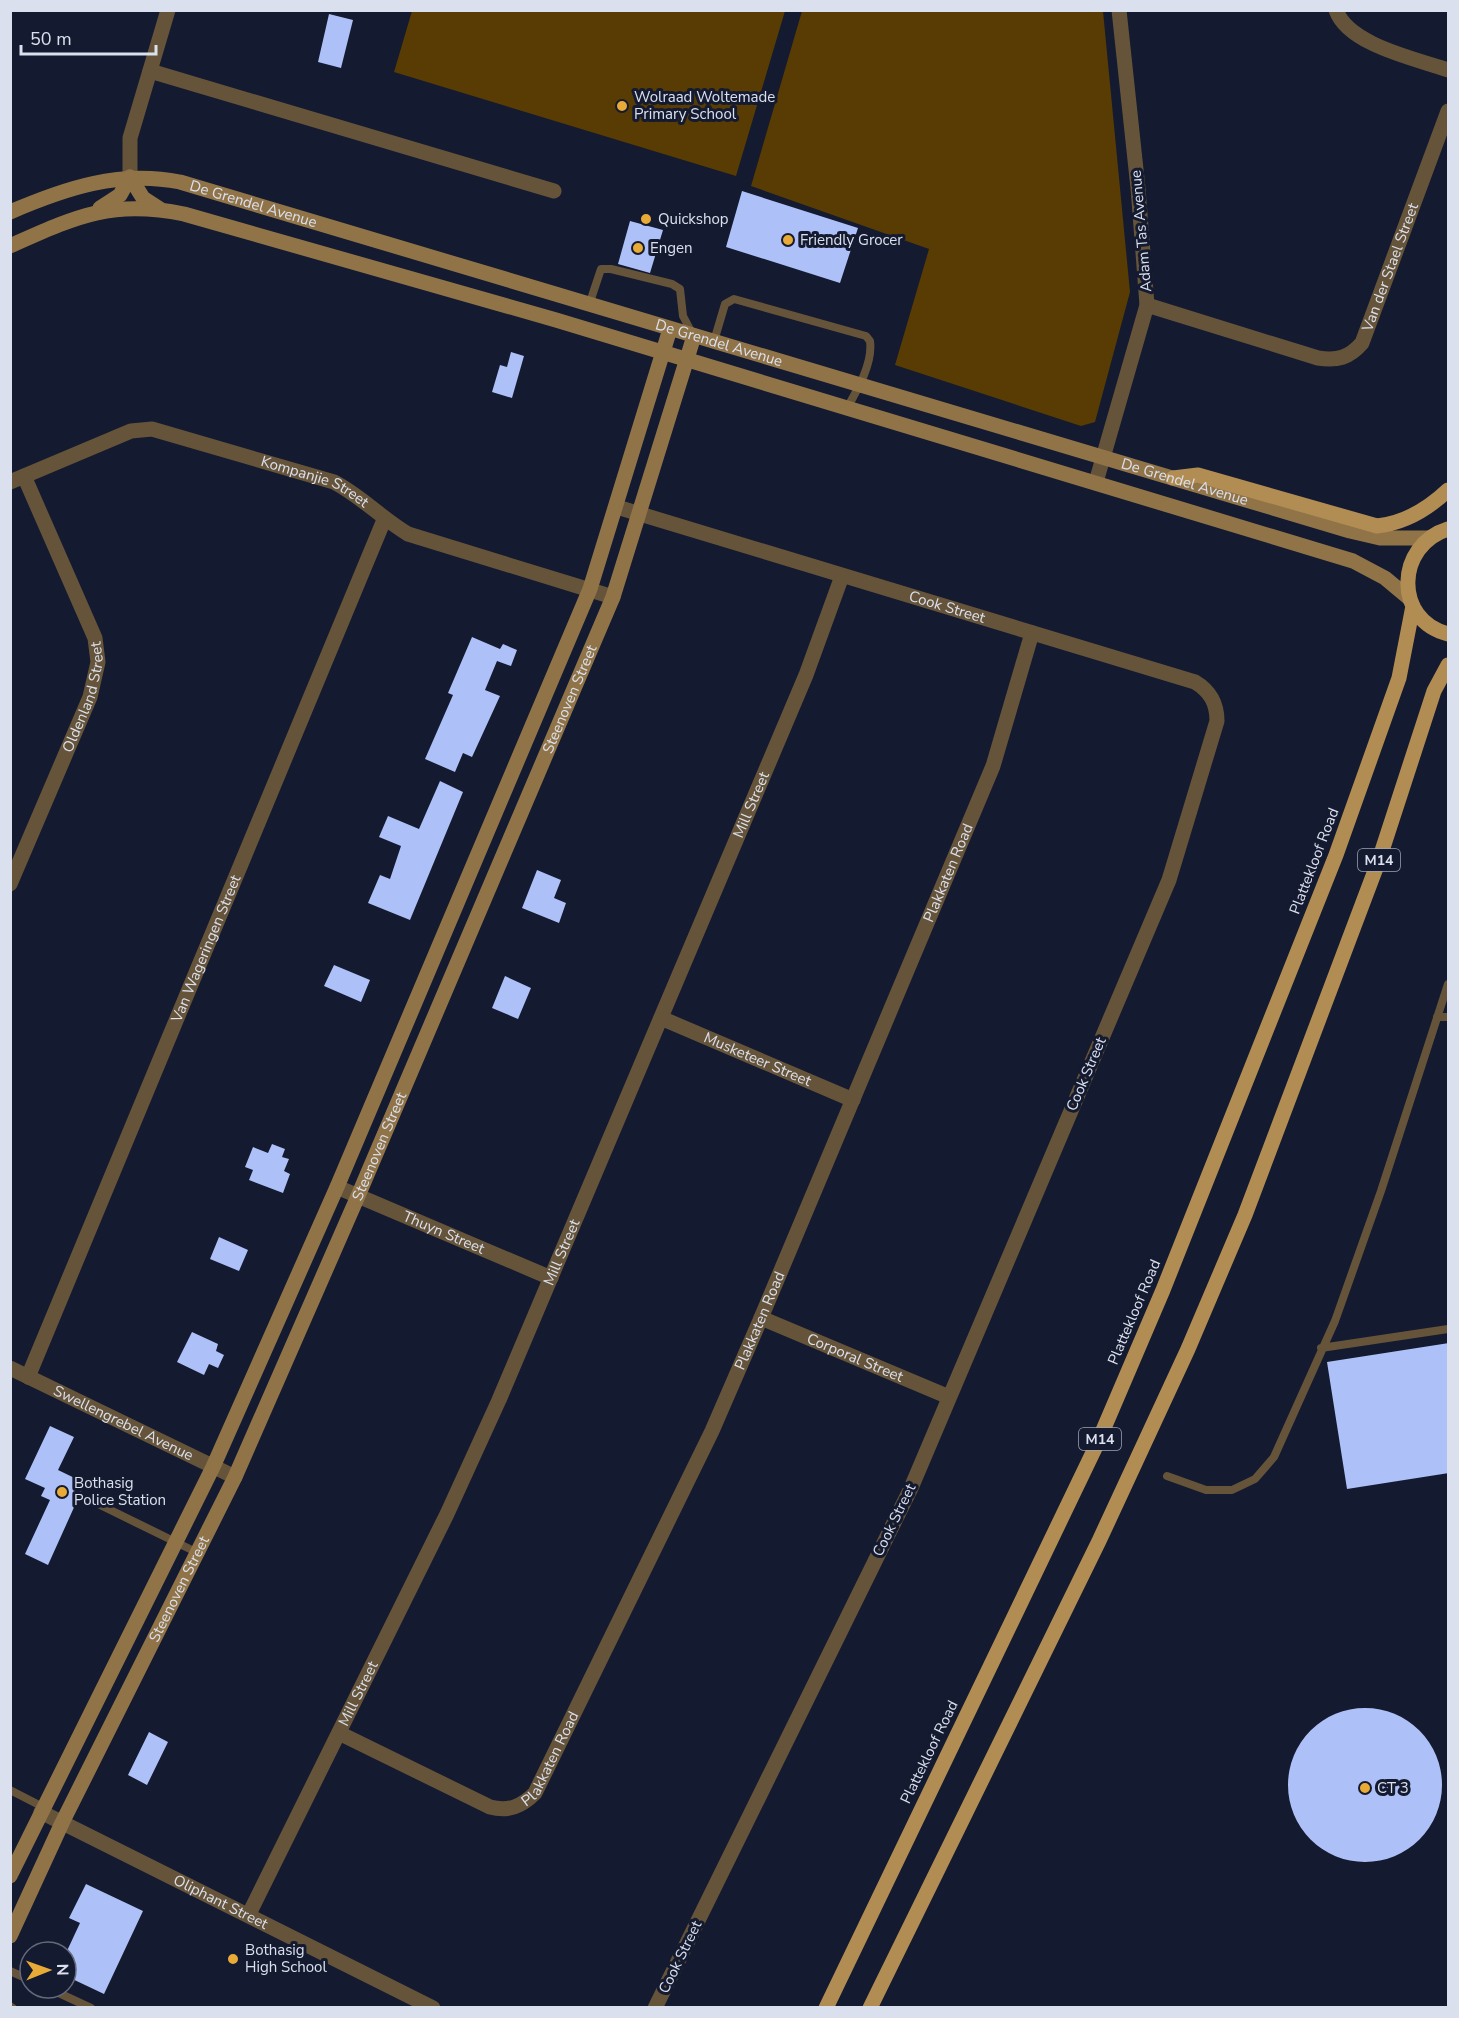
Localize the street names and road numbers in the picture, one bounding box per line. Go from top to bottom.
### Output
street label: Adam Tas Avenue [1126,169,1156,293]
street label: De Grendel Avenue [187,175,319,232]
street label: Van der Stael Street [1357,199,1423,335]
street label: De Grendel Avenue [653,314,785,371]
street label: Kompanjie Street [259,451,374,512]
street label: De Grendel Avenue [1119,453,1251,510]
street label: Cook Street [907,586,988,628]
street label: Oldenland Street [58,640,108,755]
street label: Steenoven Street [538,641,602,756]
street label: Mill Street [728,768,774,841]
street label: Plattekloof Road [1285,805,1343,917]
street label: Plakkaten Road [919,820,978,925]
road number: M14 [1358,849,1400,871]
street label: Van Wageringen Street [166,871,246,1026]
street label: Musketeer Street [701,1027,815,1091]
street label: Cook Street [1061,1033,1111,1114]
street label: Steenoven Street [347,1088,411,1204]
street label: Thuyn Street [400,1206,488,1259]
street label: Mill Street [539,1215,585,1288]
street label: Plattekloof Road [1103,1256,1165,1368]
street label: Plakkaten Road [730,1268,789,1373]
street label: Corporal Street [804,1328,907,1387]
street label: Swellengrebel Avenue [50,1381,197,1465]
road number: M14 [1079,1428,1121,1450]
street label: Cook Street [868,1480,921,1560]
street label: Steenoven Street [144,1532,214,1645]
street label: Mill Street [334,1657,383,1729]
street label: Plattekloof Road [895,1697,963,1807]
street label: Plakkaten Road [517,1708,583,1811]
street label: Oliphant Street [170,1870,272,1934]
street label: Cook Street [654,1917,707,1997]

